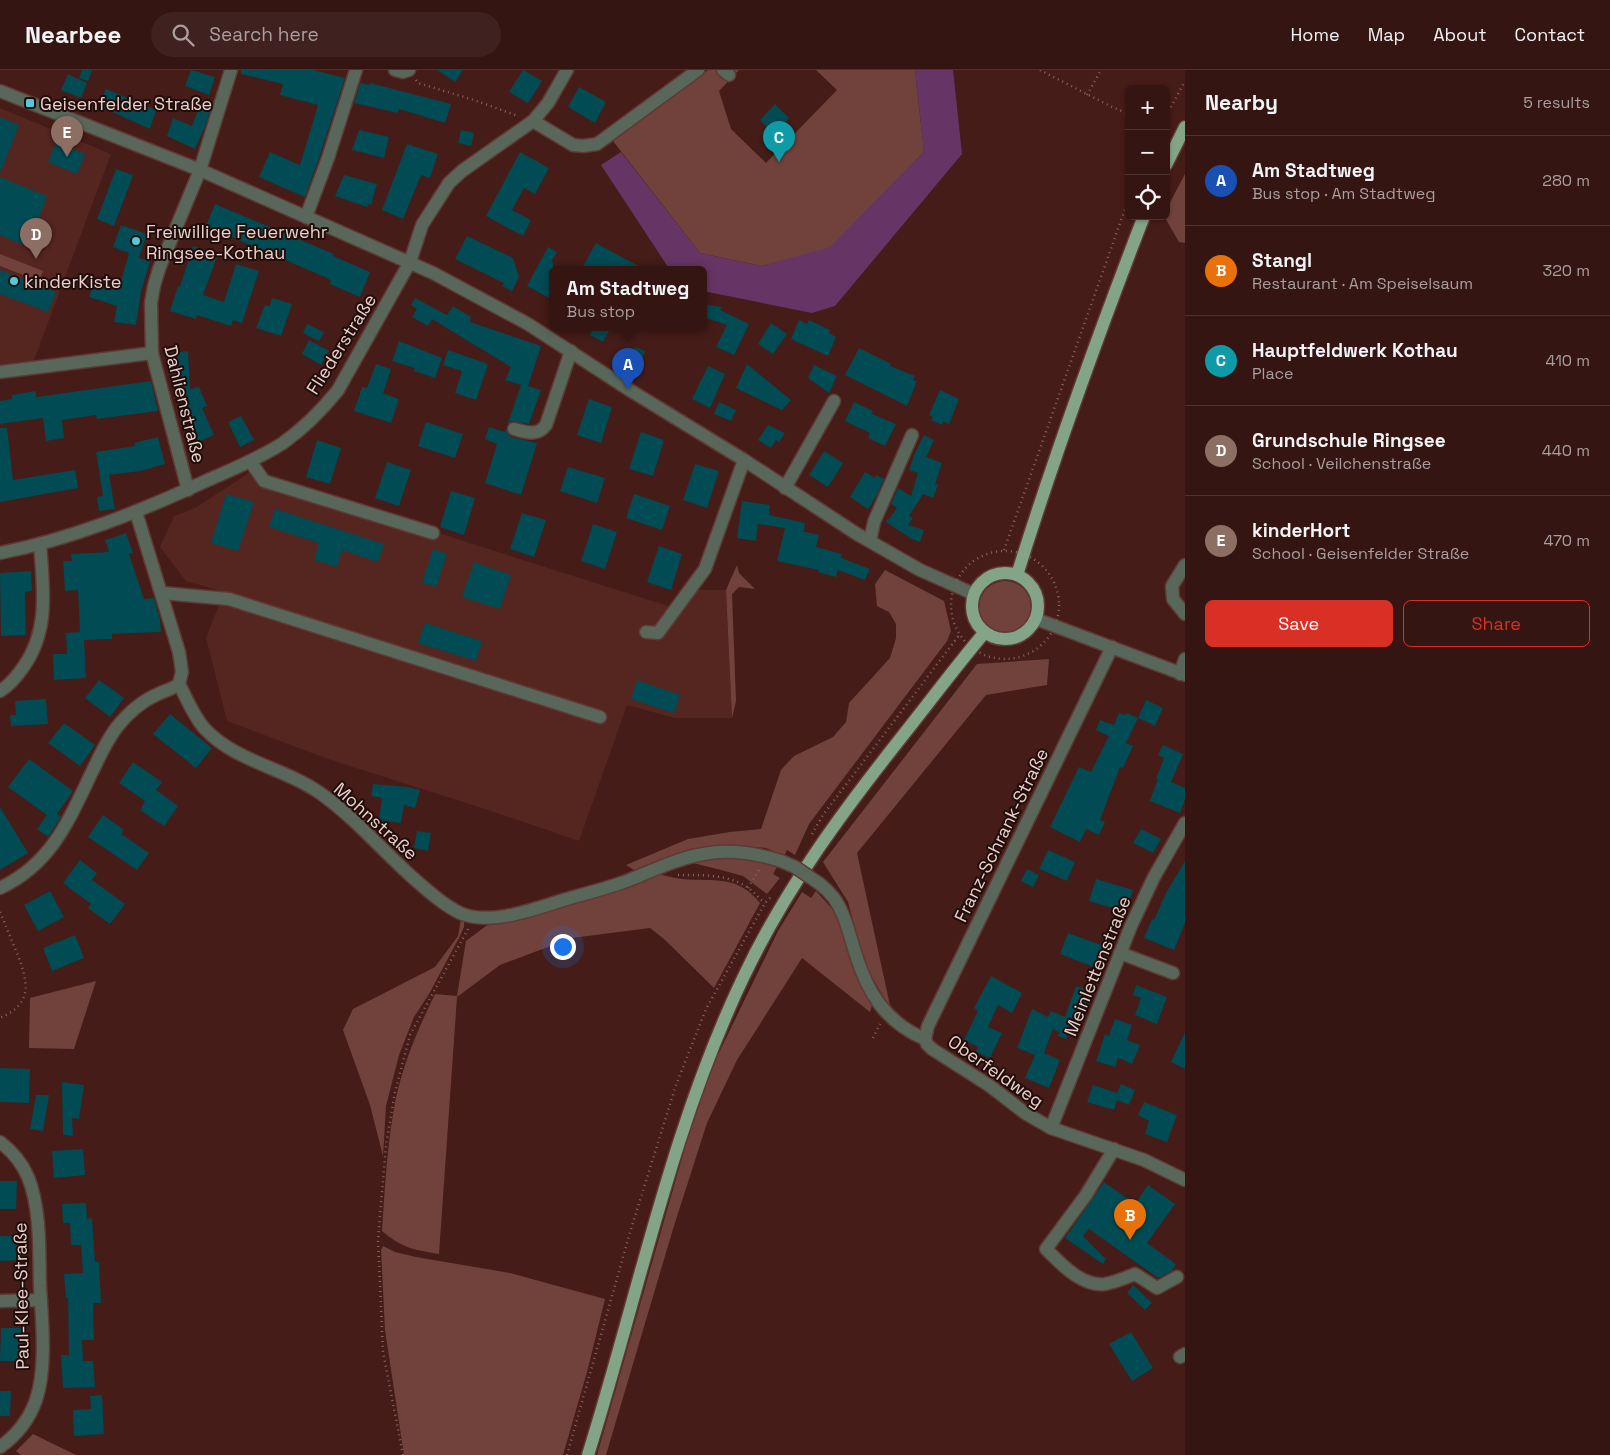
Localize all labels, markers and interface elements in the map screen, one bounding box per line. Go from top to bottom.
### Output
search box [151,12,501,57]
text: Nearbee [25,19,121,50]
icon: search [169,21,197,49]
text: Search here [209,22,319,47]
text: Home [1291,23,1340,46]
text: Map [1368,23,1405,46]
text: About [1433,23,1487,46]
text: Contact [1515,23,1585,46]
map controls [1125,85,1170,220]
button: + [1125,85,1170,130]
text: Nearby [1205,89,1278,116]
place label: Geisenfelder Straße [40,92,212,115]
text: 5 results [1523,92,1590,113]
marker: Geisenfelder Straße [24,97,36,109]
pin: E [51,116,83,157]
pin: C [763,121,795,162]
button: − [1125,130,1170,175]
text: Am Stadtweg [1252,158,1375,183]
text: A [1216,170,1226,191]
text: 280 m [1542,170,1590,191]
button: locate [1125,175,1170,220]
text: Bus stop · Am Stadtweg [1252,183,1436,204]
pin: D [20,218,52,259]
place label: Freiwillige Feuerwehr Ringsee-Kothau [146,220,328,264]
marker: Freiwillige Feuerwehr Ringsee-Kothau [130,235,142,247]
text: Stangl [1252,248,1312,273]
text: B [1216,260,1226,281]
text: 320 m [1543,260,1590,281]
popup [549,266,707,331]
place label: kinderKiste [24,270,121,293]
text: Restaurant · Am Speiselsaum [1252,273,1473,294]
marker: kinderKiste [8,275,20,287]
text: Am Stadtweg [567,276,689,301]
street label: Fliederstraße [301,289,381,399]
text: Bus stop [567,301,635,322]
text: Hauptfeldwerk Kothau [1252,338,1458,363]
street label: Dahlienstraße [159,343,211,465]
pin: A [612,348,644,389]
text: C [1216,350,1226,371]
text: 410 m [1546,350,1590,371]
text: Place [1252,363,1294,384]
text: Grundschule Ringsee [1252,428,1446,453]
text: D [1216,440,1226,461]
text: 440 m [1542,440,1590,461]
text: School · Veilchenstraße [1252,453,1431,474]
text: kinderHort [1252,518,1350,543]
text: E [1217,530,1225,551]
text: 470 m [1543,530,1590,551]
text: School · Geisenfelder Straße [1252,543,1469,564]
button: Save [1205,600,1393,647]
button: Share [1403,600,1590,647]
street label: Franz-Schrank-Straße [949,744,1053,926]
street label: Mohnstraße [329,777,423,865]
street label: Meinlettenstraße [1058,893,1136,1039]
your location [550,934,576,960]
street label: Oberfeldweg [944,1030,1048,1112]
pin: B [1114,1199,1146,1240]
street label: Paul-Klee-Straße [8,1222,34,1370]

